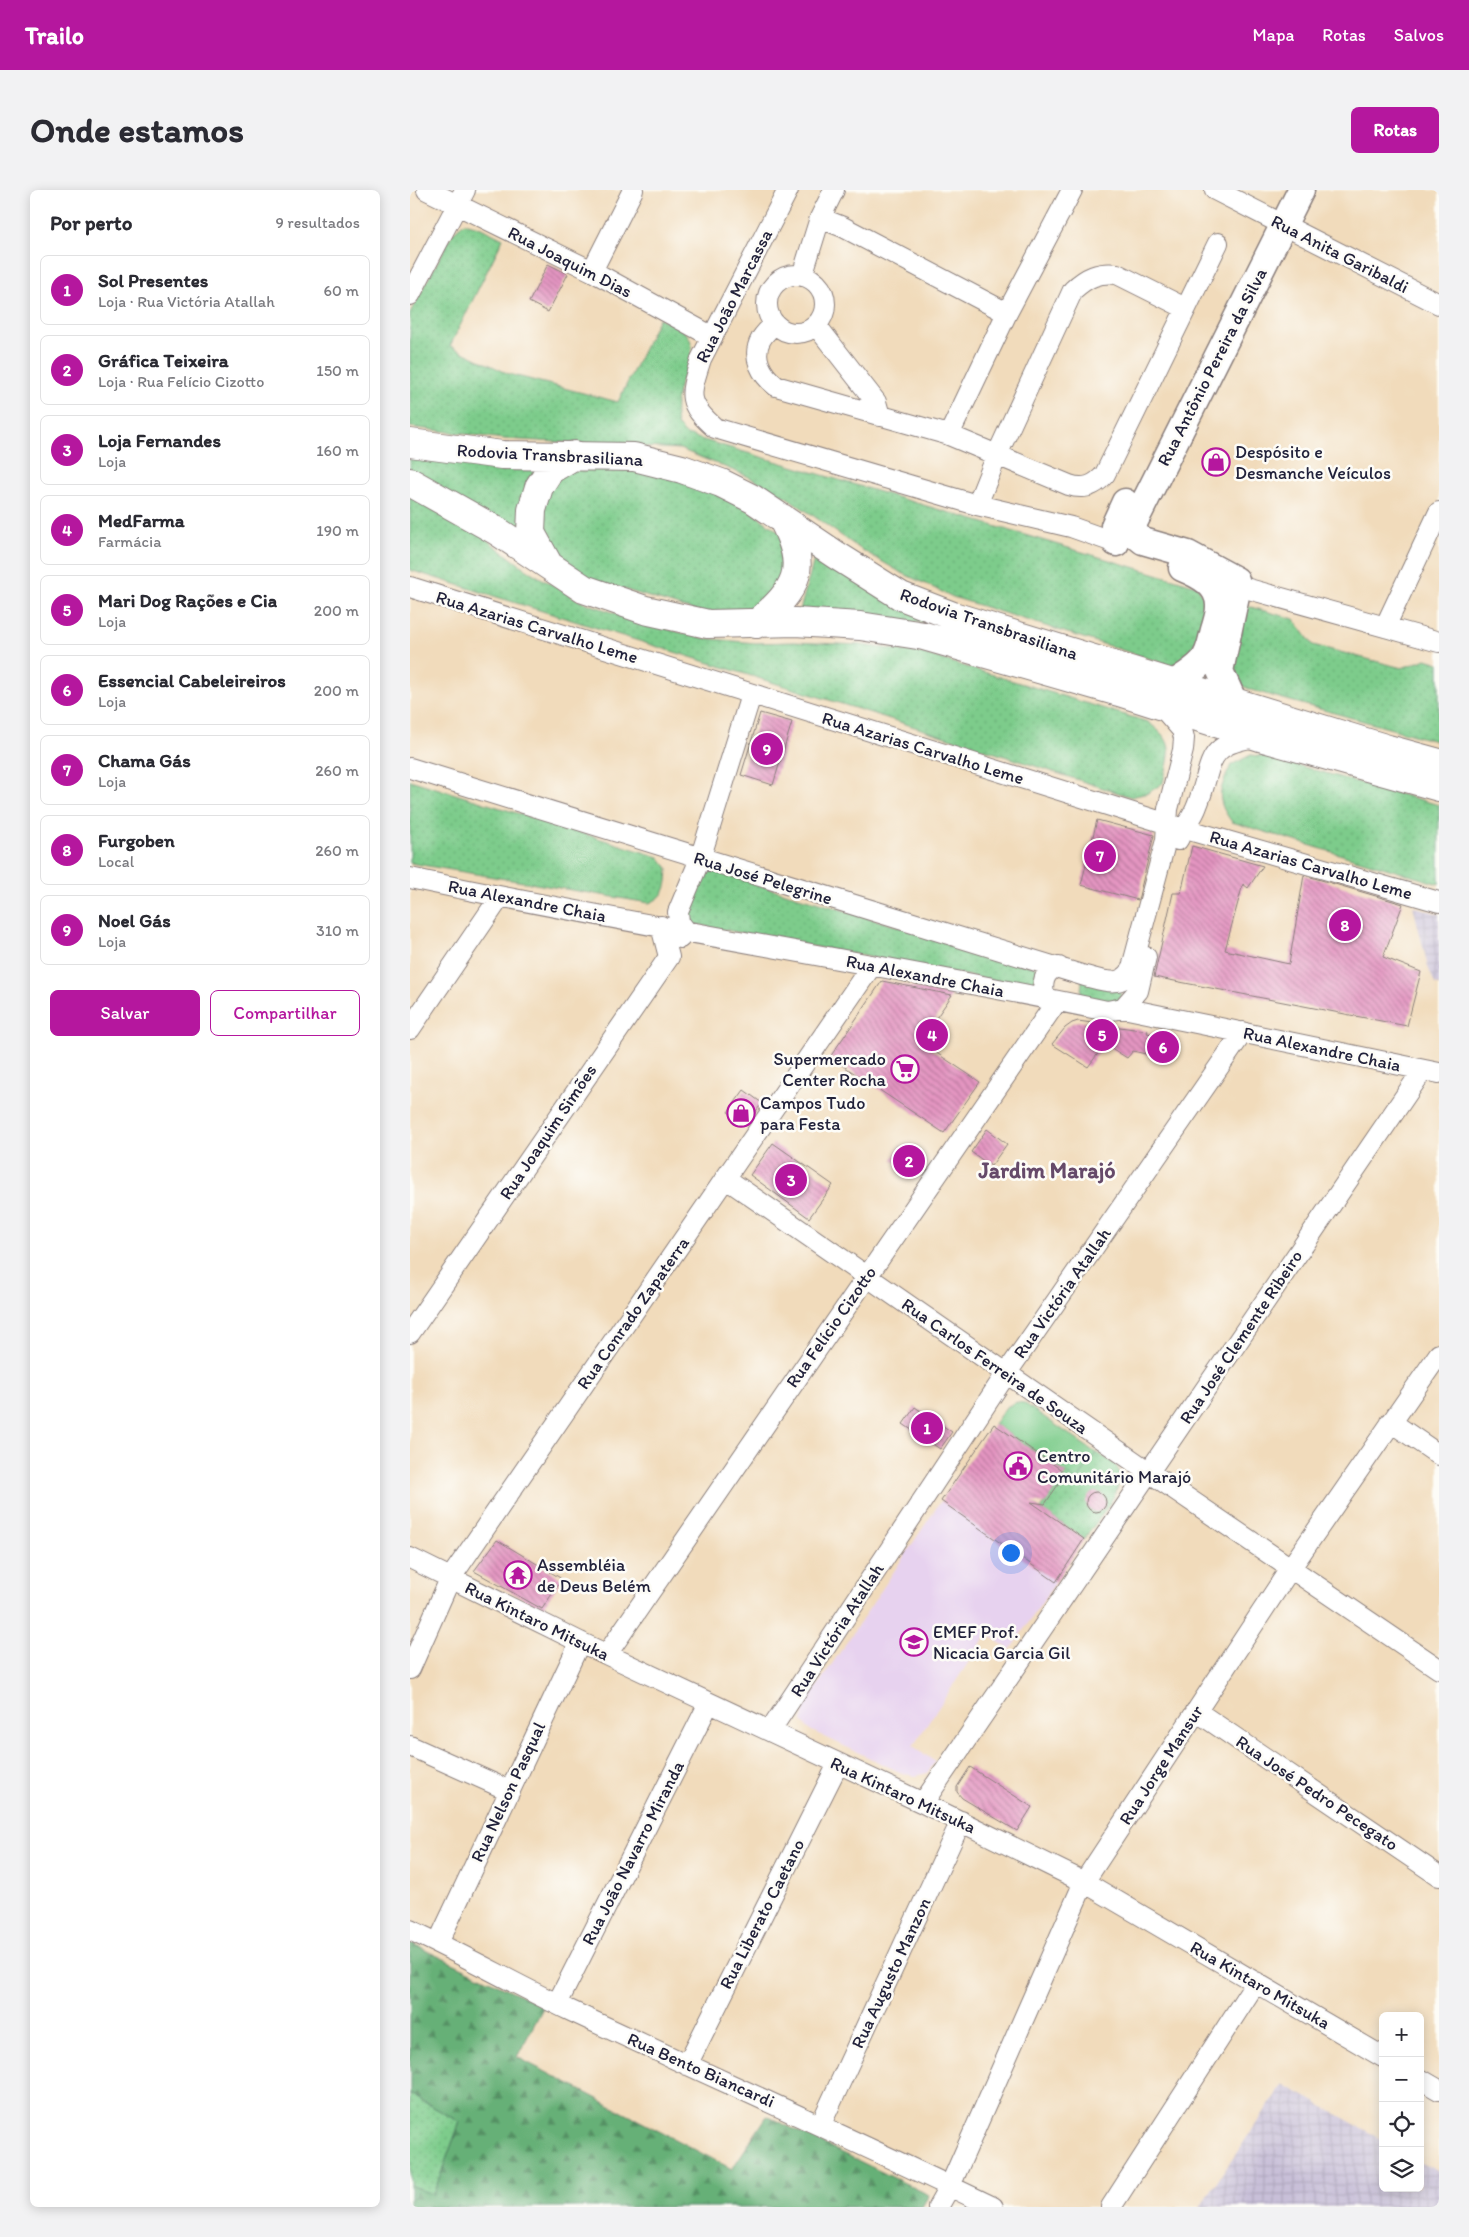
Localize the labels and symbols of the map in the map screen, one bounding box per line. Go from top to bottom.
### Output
street label: Rua Anita Garibaldi [1268,210,1412,298]
street label: Rua Joaquim Dias [504,221,636,303]
street label: Rua João Marcassa [691,225,777,366]
street label: Rua Antônio Pereira da Silva [1152,264,1272,470]
street label: Rodovia Transbrasiliana [456,439,644,471]
place label: Despósito e Desmanche Veículos [1235,441,1391,484]
shop icon: Despósito e Desmanche Veículos [1201,447,1231,477]
street label: Rodovia Transbrasiliana [897,583,1081,665]
street label: Rua Azarias Carvalho Leme [433,586,641,668]
street label: Rua Azarias Carvalho Leme [819,707,1027,789]
pin: 9 [751,730,783,768]
street label: Rua Azarias Carvalho Leme [1207,825,1415,905]
pin: 7 [1084,837,1116,875]
street label: Rua José Pelegrine [691,846,835,910]
street label: Rua Alexandre Chaia [446,875,608,927]
pin: 8 [1329,906,1361,944]
street label: Rua Alexandre Chaia [844,950,1006,1002]
pin: 4 [916,1016,948,1054]
pin: 5 [1086,1016,1118,1054]
street label: Rua Alexandre Chaia [1241,1022,1403,1076]
pin: 6 [1147,1028,1179,1066]
place label: Supermercado Center Rocha [774,1048,887,1091]
supermarket icon: Supermercado Center Rocha [890,1054,920,1084]
street label: Rua Joaquim Simões [495,1060,601,1204]
place label: Campos Tudo para Festa [760,1092,866,1135]
shop icon: Campos Tudo para Festa [726,1098,756,1128]
pin: 2 [893,1142,925,1180]
district label: Jardim Marajó [978,1157,1115,1184]
pin: 3 [775,1161,807,1199]
street label: Rua Victória Atallah [1009,1223,1116,1363]
street label: Rua Conrado Zapaterra [572,1232,694,1394]
street label: Rua José Clemente Ribeiro [1175,1246,1307,1428]
street label: Rua Felício Cizotto [781,1262,881,1392]
street label: Rua Carlos Ferreira de Souza [897,1293,1093,1439]
pin: 1 [911,1409,943,1447]
place label: Centro Comunitário Marajó [1037,1445,1191,1488]
public building icon: Centro Comunitário Marajó [1003,1451,1033,1481]
your location [998,1540,1024,1566]
place label: Assembléia de Deus Belém [537,1554,651,1597]
street label: Rua Victória Atallah [786,1559,889,1701]
temple icon: Assembléia de Deus Belém [503,1560,533,1590]
street label: Rua Kintaro Mitsuka [461,1577,613,1666]
place label: EMEF Prof. Nicacia Garcia Gil [933,1621,1070,1664]
school or university icon: EMEF Prof. Nicacia Garcia Gil [899,1627,929,1657]
street label: Rua Jorge Mansur [1114,1701,1208,1829]
street label: Rua Nelson Pasqual [466,1718,550,1866]
street label: Rua José Pedro Pecegato [1232,1731,1402,1855]
street label: Rua Kintaro Mitsuka [827,1752,979,1838]
street label: Rua João Navarro Miranda [577,1757,689,1949]
street label: Rua Liberato Caetano [715,1835,809,1993]
street label: Rua Augusto Manzon [846,1894,936,2052]
street label: Rua Kintaro Mitsuka [1186,1936,1334,2034]
street label: Rua Bento Biancardi [624,2028,778,2112]

